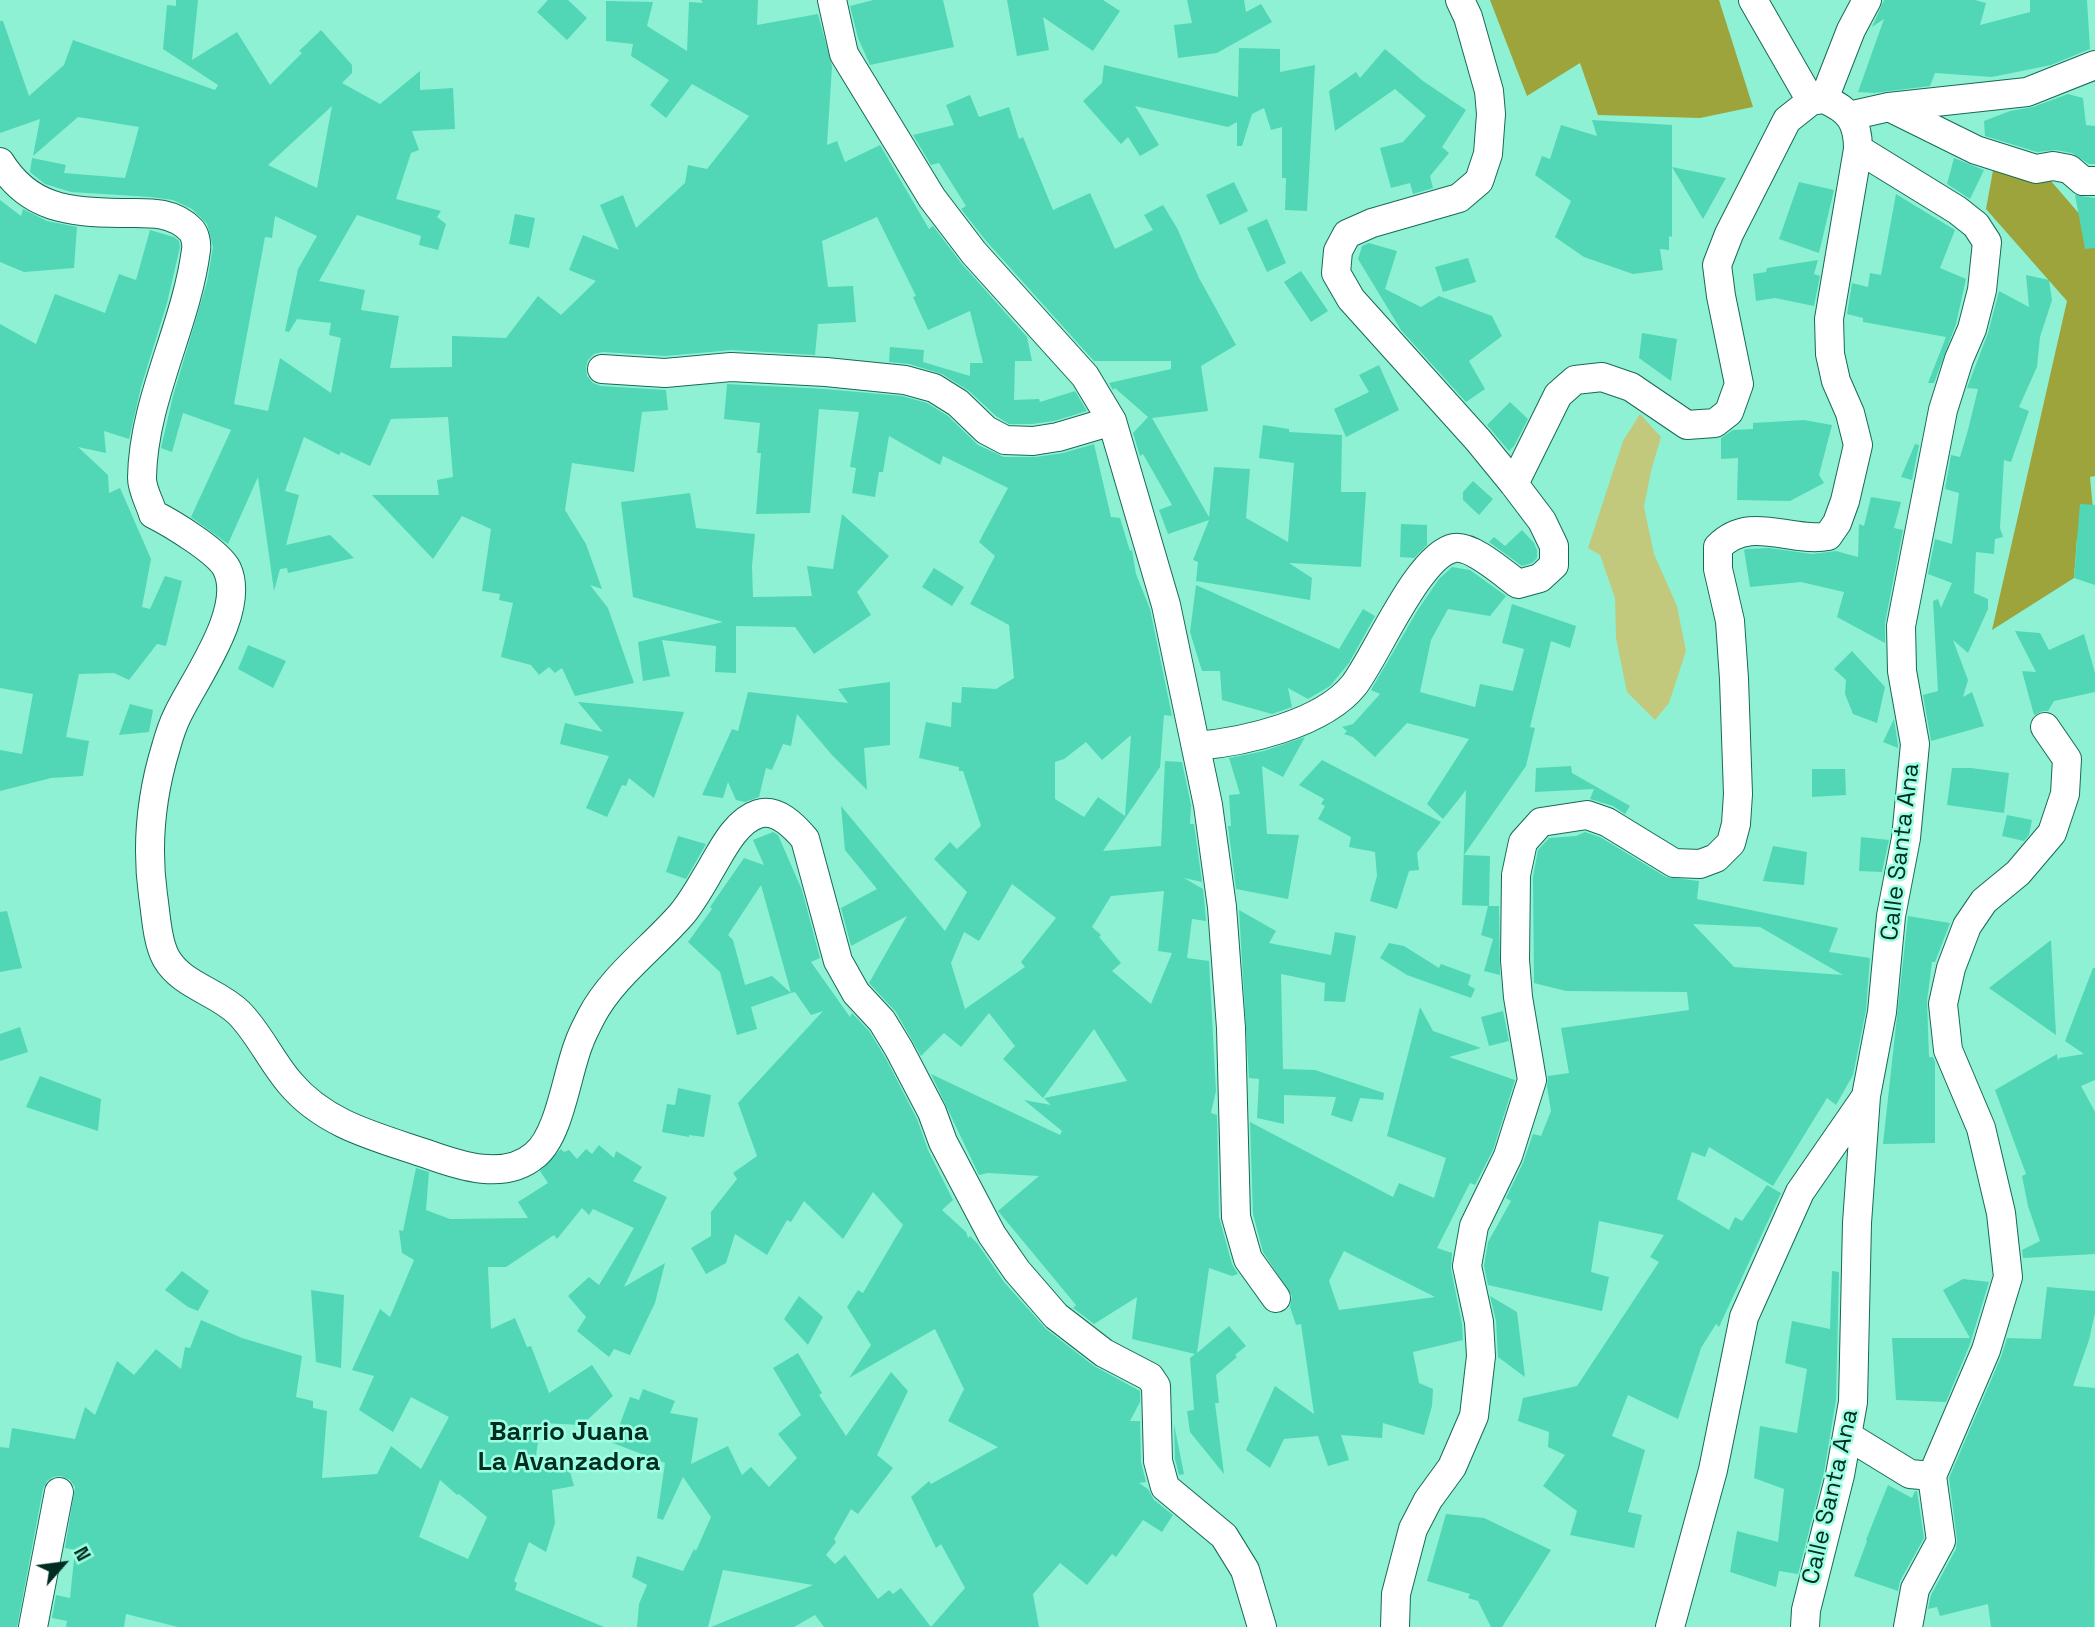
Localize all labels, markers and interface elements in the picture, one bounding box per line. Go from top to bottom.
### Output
street label: Calle Santa Ana [1876,762,1926,942]
street label: Calle Santa Ana [1797,1407,1865,1587]
district label: Barrio Juana La Avanzadora [478,1417,660,1478]
north arrow [28,1529,98,1599]
text: N [68,1542,96,1565]

